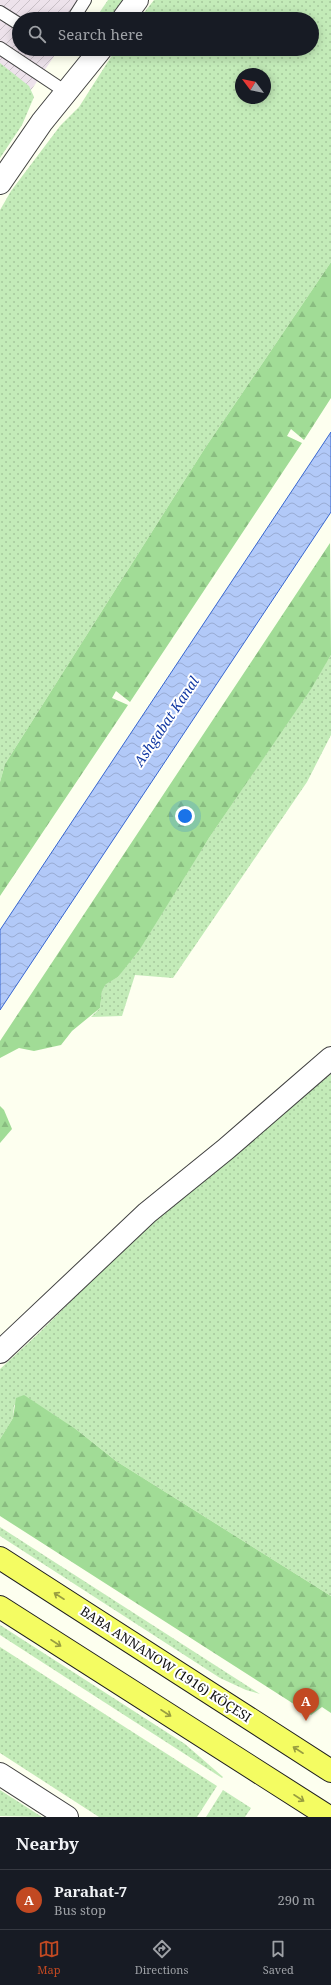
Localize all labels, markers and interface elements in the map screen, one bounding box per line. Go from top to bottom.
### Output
search box [12,12,319,56]
icon: search [26,23,48,45]
text: Search here [58,24,143,44]
north arrow [235,68,271,104]
water label: Ashgabat Kanal [128,672,203,770]
your location [175,806,195,826]
one-way arrow [54,1592,65,1600]
street label: BABA ANNANOW (1916) KÖÇESI [77,1602,255,1726]
one-way arrow [51,1639,62,1647]
pin: A [293,1688,319,1721]
one-way arrow [160,1709,171,1717]
one-way arrow [292,1745,304,1753]
one-way arrow [293,1794,304,1802]
text: Nearby [16,1832,79,1855]
text: Parahat-7 [54,1881,127,1901]
text: A [24,1891,34,1909]
text: 290 m [278,1891,315,1909]
text: Bus stop [54,1901,106,1919]
tab: Map [37,1938,60,1977]
tab: Directions [135,1938,188,1977]
tab: Saved [263,1938,294,1977]

